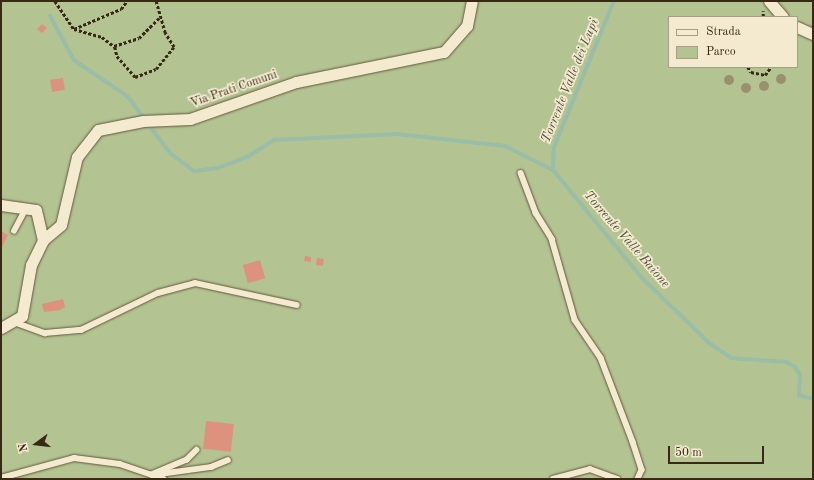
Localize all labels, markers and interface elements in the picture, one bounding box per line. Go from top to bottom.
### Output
legend [668,16,798,68]
water label: Torrente Valle dei Lupi [539,17,603,145]
text: Strada [706,26,741,38]
text: Parco [706,46,736,58]
street label: Via Prati Comuni [189,68,279,112]
water label: Torrente Valle Baione [580,188,672,292]
north arrow [16,424,56,464]
scale bar [670,438,766,464]
text: N [18,442,30,453]
text: 50 m [675,447,702,459]

